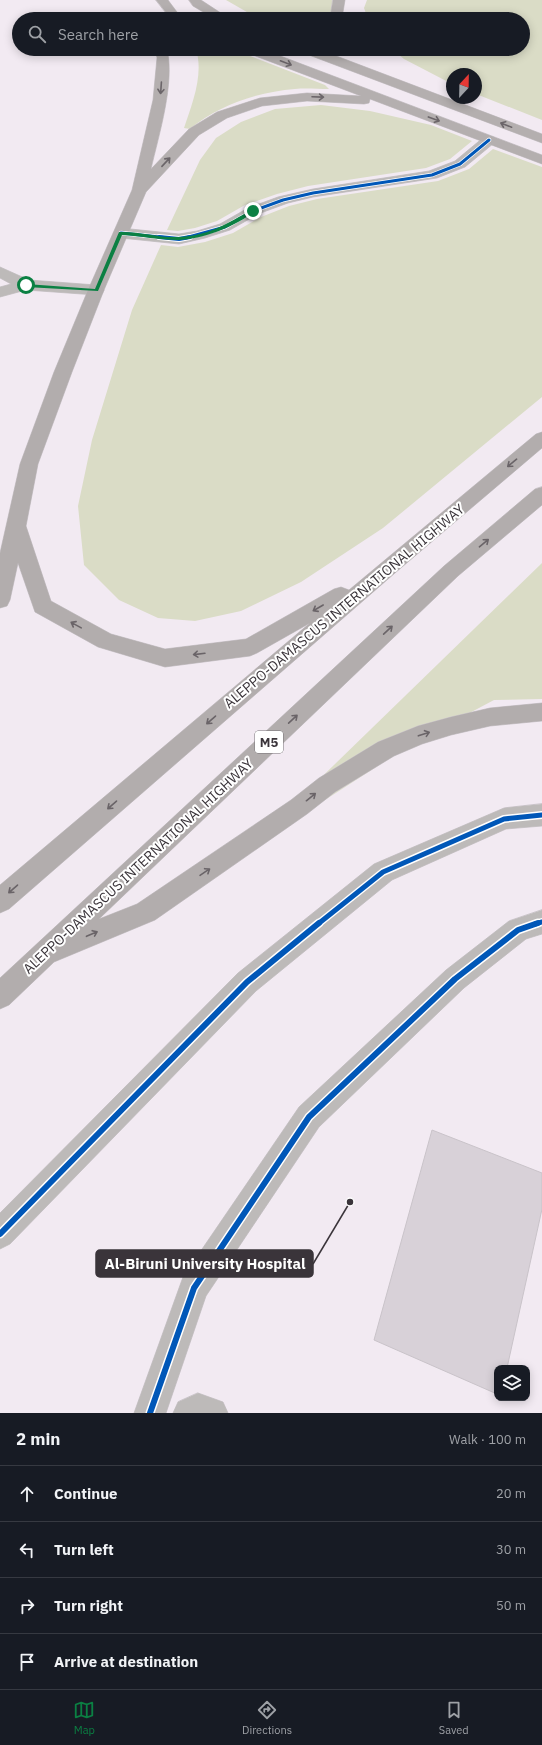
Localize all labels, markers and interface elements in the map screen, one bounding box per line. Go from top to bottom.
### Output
search box [12,12,530,56]
icon: search [26,23,48,45]
text: Search here [58,25,138,44]
one-way arrow [280,60,292,68]
north arrow [446,68,482,104]
one-way arrow [158,81,165,94]
one-way arrow [311,94,324,101]
one-way arrow [427,116,439,124]
one-way arrow [500,120,512,128]
one-way arrow [161,157,170,167]
route end [244,202,262,220]
route start [17,276,35,294]
one-way arrow [507,459,518,468]
street label: ALEPPO-DAMASCUS INTERNATIONAL HIGHWAY [220,500,468,712]
one-way arrow [479,538,490,547]
one-way arrow [312,605,324,613]
one-way arrow [70,620,82,628]
one-way arrow [383,625,393,635]
one-way arrow [193,650,206,658]
one-way arrow [288,714,298,724]
one-way arrow [205,715,216,724]
one-way arrow [418,730,431,737]
road number: M5 [255,731,283,753]
street label: ALEPPO-DAMASCUS INTERNATIONAL HIGHWAY [19,754,257,978]
one-way arrow [306,793,317,802]
one-way arrow [107,800,117,809]
one-way arrow [199,868,210,876]
one-way arrow [8,885,19,894]
one-way arrow [85,930,97,938]
callout: Al-Biruni University Hospital [96,1250,313,1277]
text: Al-Biruni University Hospital [104,1254,306,1273]
map controls [494,1365,530,1401]
button: layers [494,1365,530,1401]
text: 2 min [16,1428,60,1450]
text: Walk · 100 m [449,1431,526,1448]
icon: ahead [16,1483,38,1505]
text: Continue [54,1484,118,1503]
text: 20 m [496,1485,526,1502]
icon: left [16,1539,38,1561]
text: Turn left [54,1540,114,1559]
text: 30 m [496,1541,526,1558]
icon: right [16,1595,38,1617]
text: Turn right [54,1596,123,1615]
text: 50 m [496,1597,526,1614]
icon: arrive [16,1651,38,1673]
text: Arrive at destination [54,1652,198,1671]
tab: Map [73,1699,95,1737]
tab: Directions [242,1699,292,1737]
tab: Saved [439,1699,469,1737]

